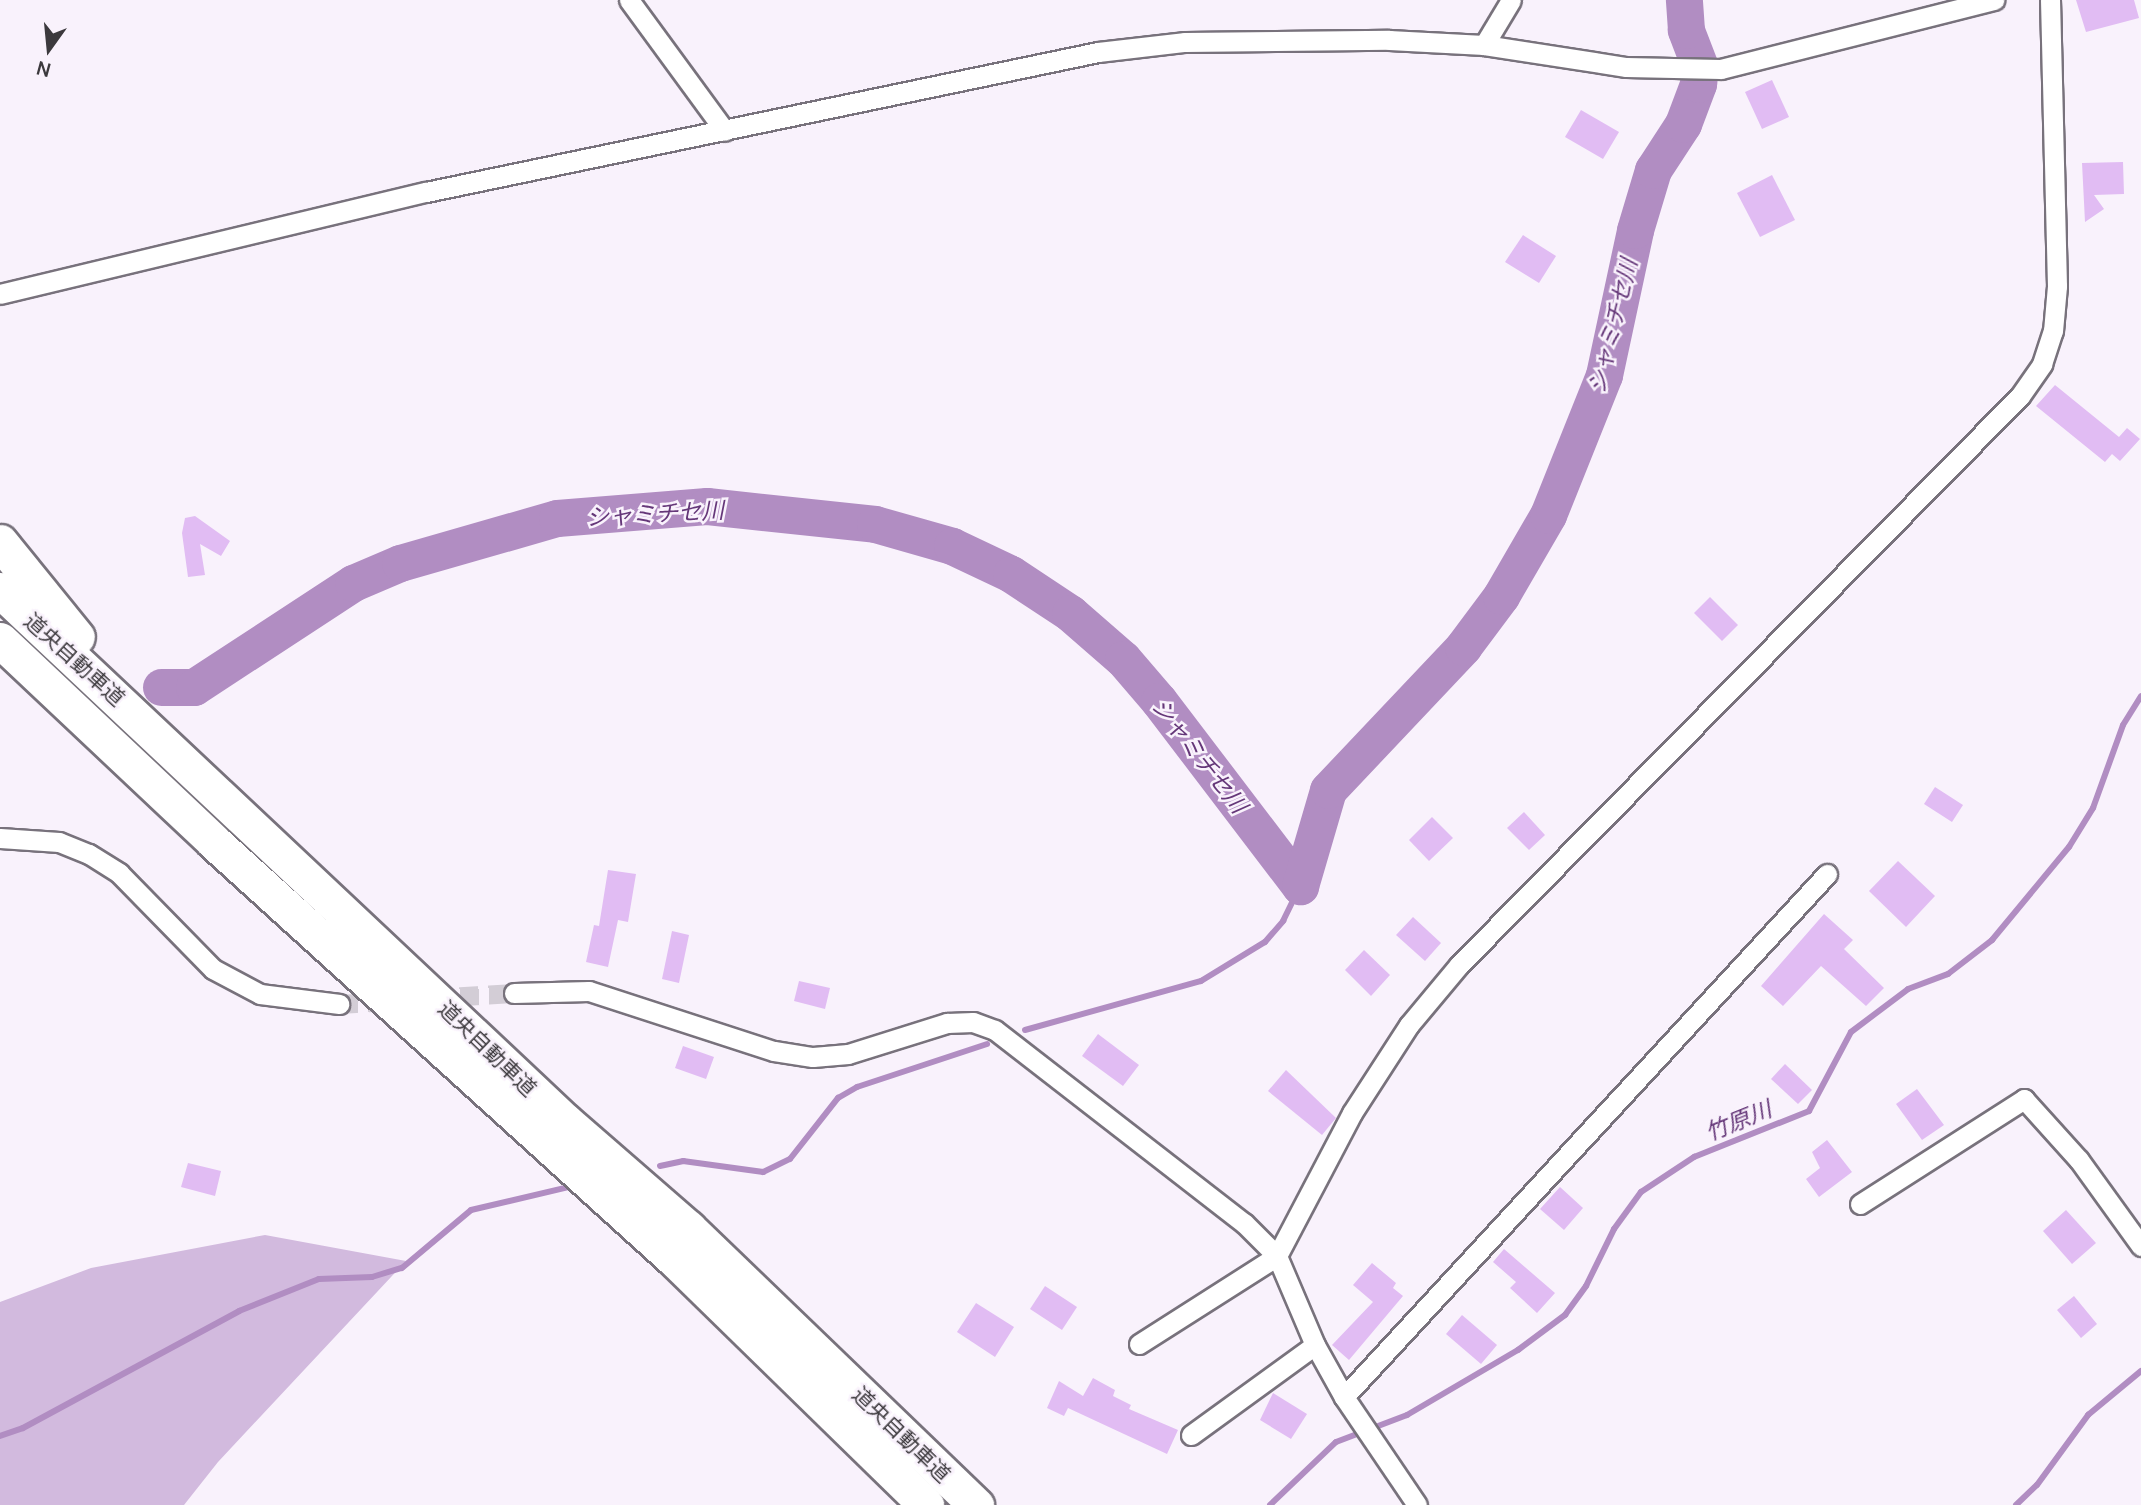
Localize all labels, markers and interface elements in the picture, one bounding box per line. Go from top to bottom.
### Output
north arrow [14,14,84,84]
text: N [34,55,54,84]
water label: シャミチセ川 [1582,256,1642,396]
water label: シャミチセ川 [585,496,725,530]
street label: 道央自動車道 [20,607,130,711]
water label: シャミチセ川 [1147,692,1253,818]
street label: 道央自動車道 [434,995,542,1101]
water label: 竹原川 [1701,1094,1775,1146]
street label: 道央自動車道 [848,1381,956,1487]

